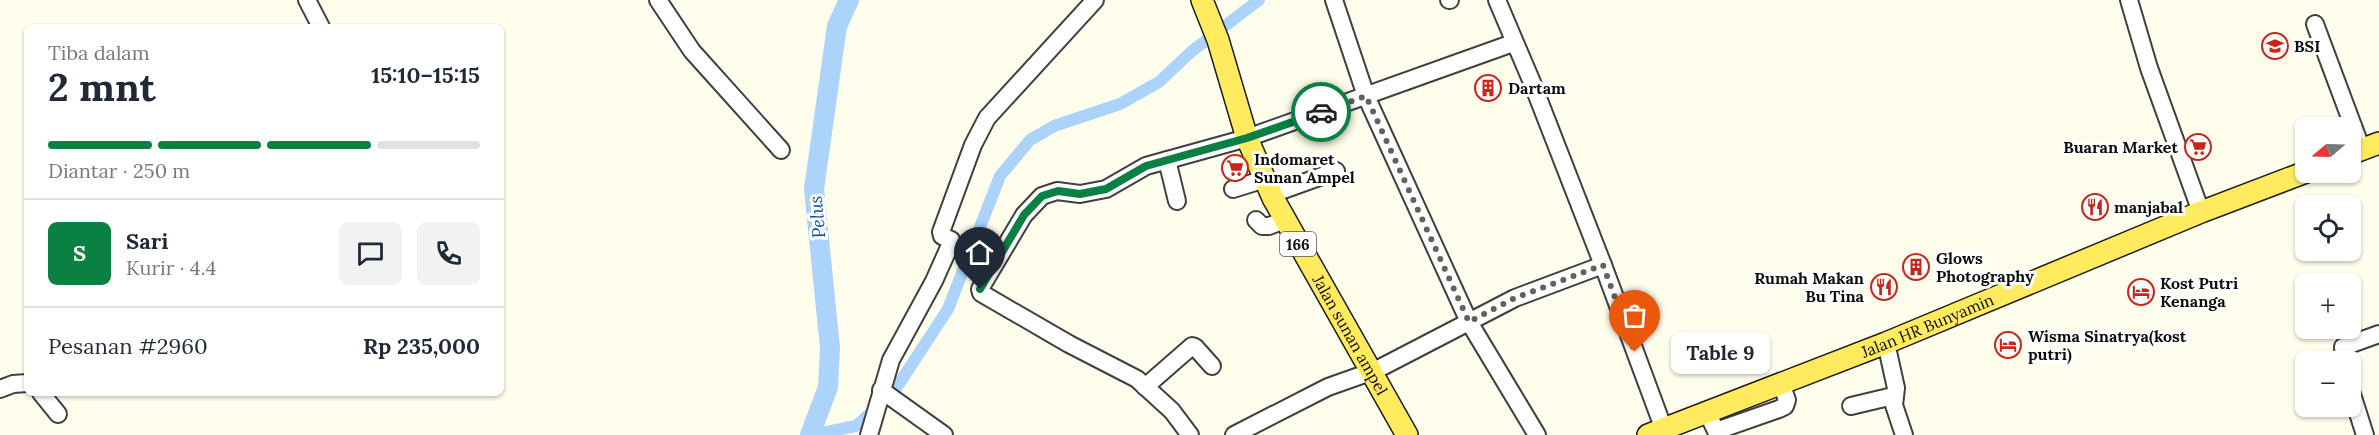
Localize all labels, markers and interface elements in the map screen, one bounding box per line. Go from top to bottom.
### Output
school or university icon: BSI [2260,31,2290,61]
place label: BSI [2294,36,2320,56]
text: Tiba dalam [48,40,150,65]
text: 15:10–15:15 [371,61,480,89]
text: 2 mnt [48,62,156,112]
building icon: Dartam [1473,73,1503,103]
place label: Dartam [1508,78,1566,98]
courier [1291,82,1351,142]
icon: car [1305,96,1338,129]
north arrow [2295,117,2361,183]
map controls [2295,117,2361,417]
supermarket icon: Buaran Market [2183,132,2213,162]
place label: Buaran Market [2063,137,2178,157]
place label: Indomaret Sunan Ampel [1254,149,1355,187]
supermarket icon: Indomaret Sunan Ampel [1220,153,1250,183]
text: Diantar · 250 m [48,158,190,183]
restaurant icon: manjabal [2080,192,2110,222]
water label: Pelus [804,195,830,239]
button: locate [2295,195,2361,261]
place label: manjabal [2114,197,2183,217]
button: chat [339,222,402,285]
button: phone [417,222,480,285]
text: Sari [126,227,168,255]
pin [954,227,1005,289]
road number: 166 [1280,232,1316,256]
icon: home [963,236,996,269]
text: S [73,239,86,267]
place label: Glows Photography [1936,248,2034,286]
building icon: Glows Photography [1901,252,1931,282]
text: Kurir · 4.4 [126,255,216,280]
place label: Rumah Makan Bu Tina [1754,268,1865,306]
street label: Jalan sunan ampel [1308,271,1392,398]
restaurant icon: Rumah Makan Bu Tina [1869,272,1899,302]
place label: Kost Putri Kenanga [2160,273,2238,311]
button: + [2295,273,2361,339]
hotel icon: Kost Putri Kenanga [2126,277,2156,307]
street label: Jalan HR Bunyamin [1857,289,1997,362]
pin [1609,290,1660,352]
icon: bag [1618,299,1651,332]
place label: Wisma Sinatrya(kost putri) [2028,326,2187,365]
hotel icon: Wisma Sinatrya(kost putri) [1993,330,2023,360]
callout: Table 9 [1671,331,1770,373]
text: Pesanan #2960 [48,332,208,360]
text: Rp 235,000 [363,332,480,360]
text: Table 9 [1687,340,1755,365]
button: − [2295,351,2361,417]

